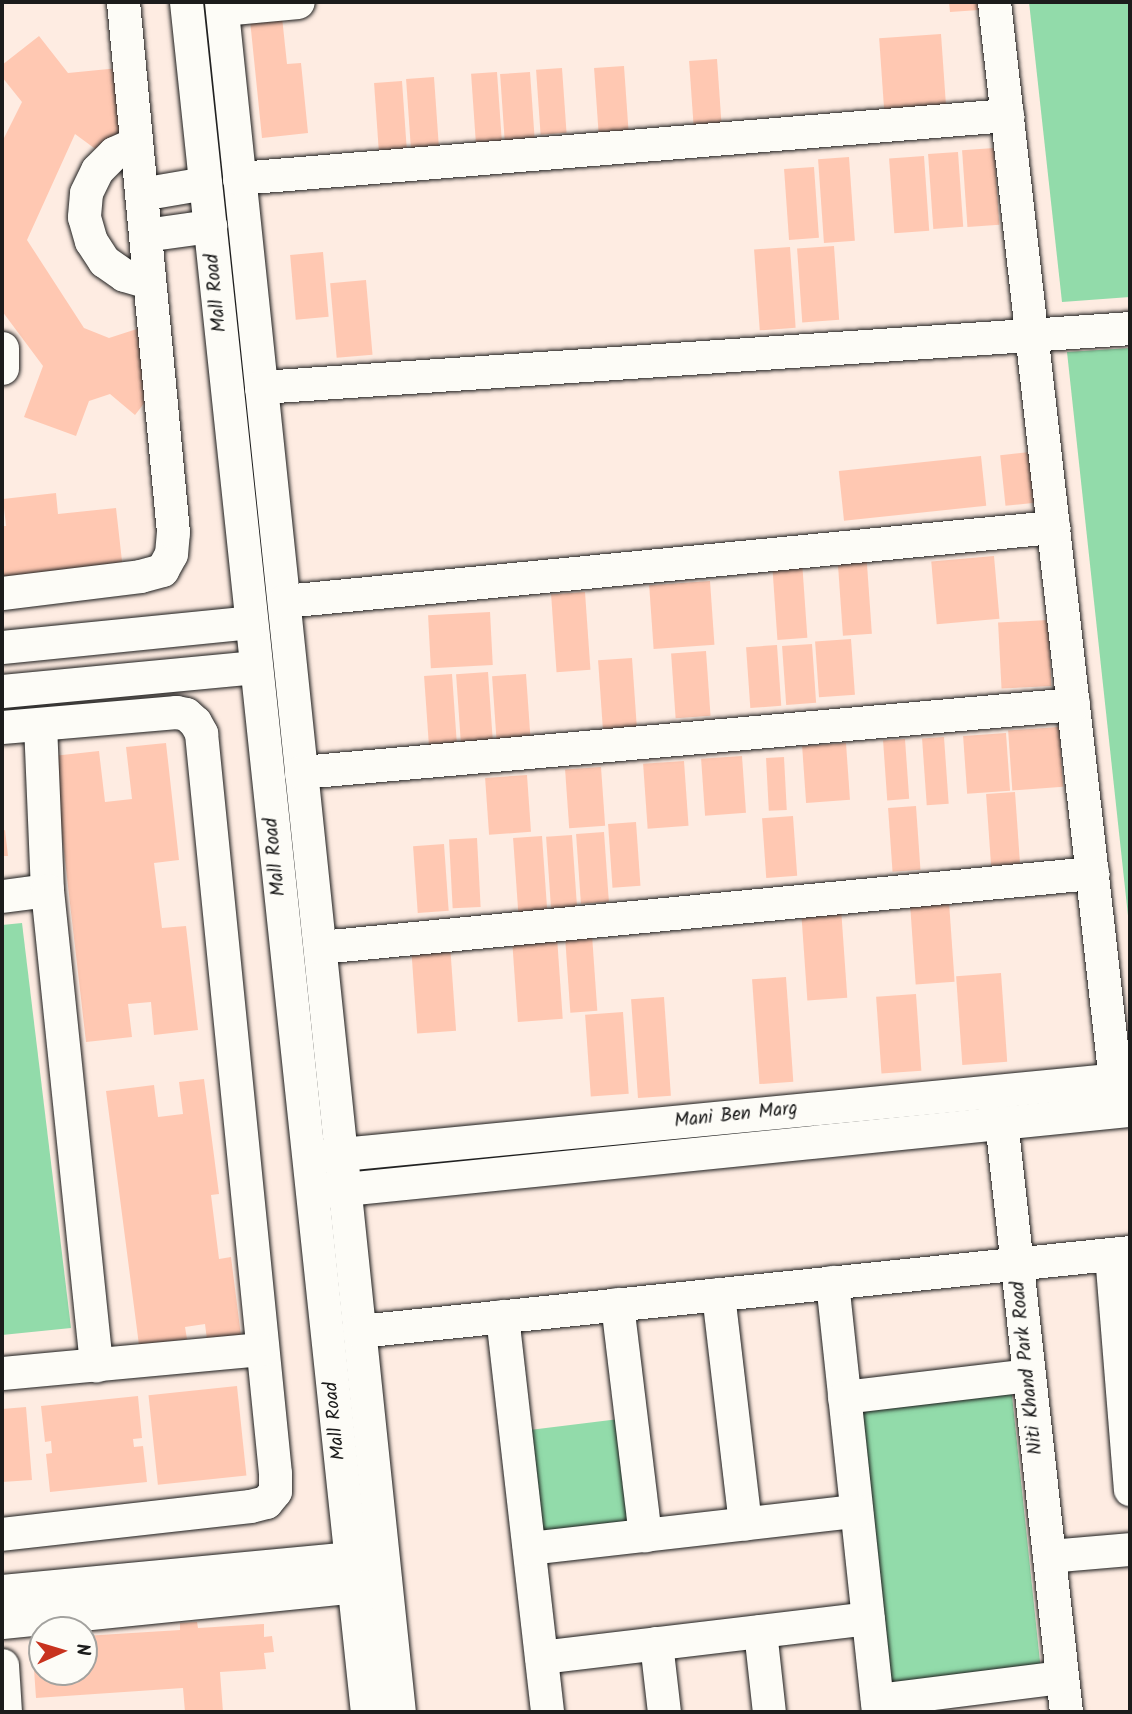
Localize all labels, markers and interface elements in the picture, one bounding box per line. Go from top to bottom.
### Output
street label: Mall Road [202,253,232,333]
street label: Mall Road [261,817,291,897]
street label: Mani Ben Marg [673,1098,799,1134]
street label: Niti Khand Park Road [1008,1280,1048,1456]
street label: Mall Road [321,1381,351,1461]
north arrow [28,1616,98,1686]
text: N [67,1643,97,1657]

